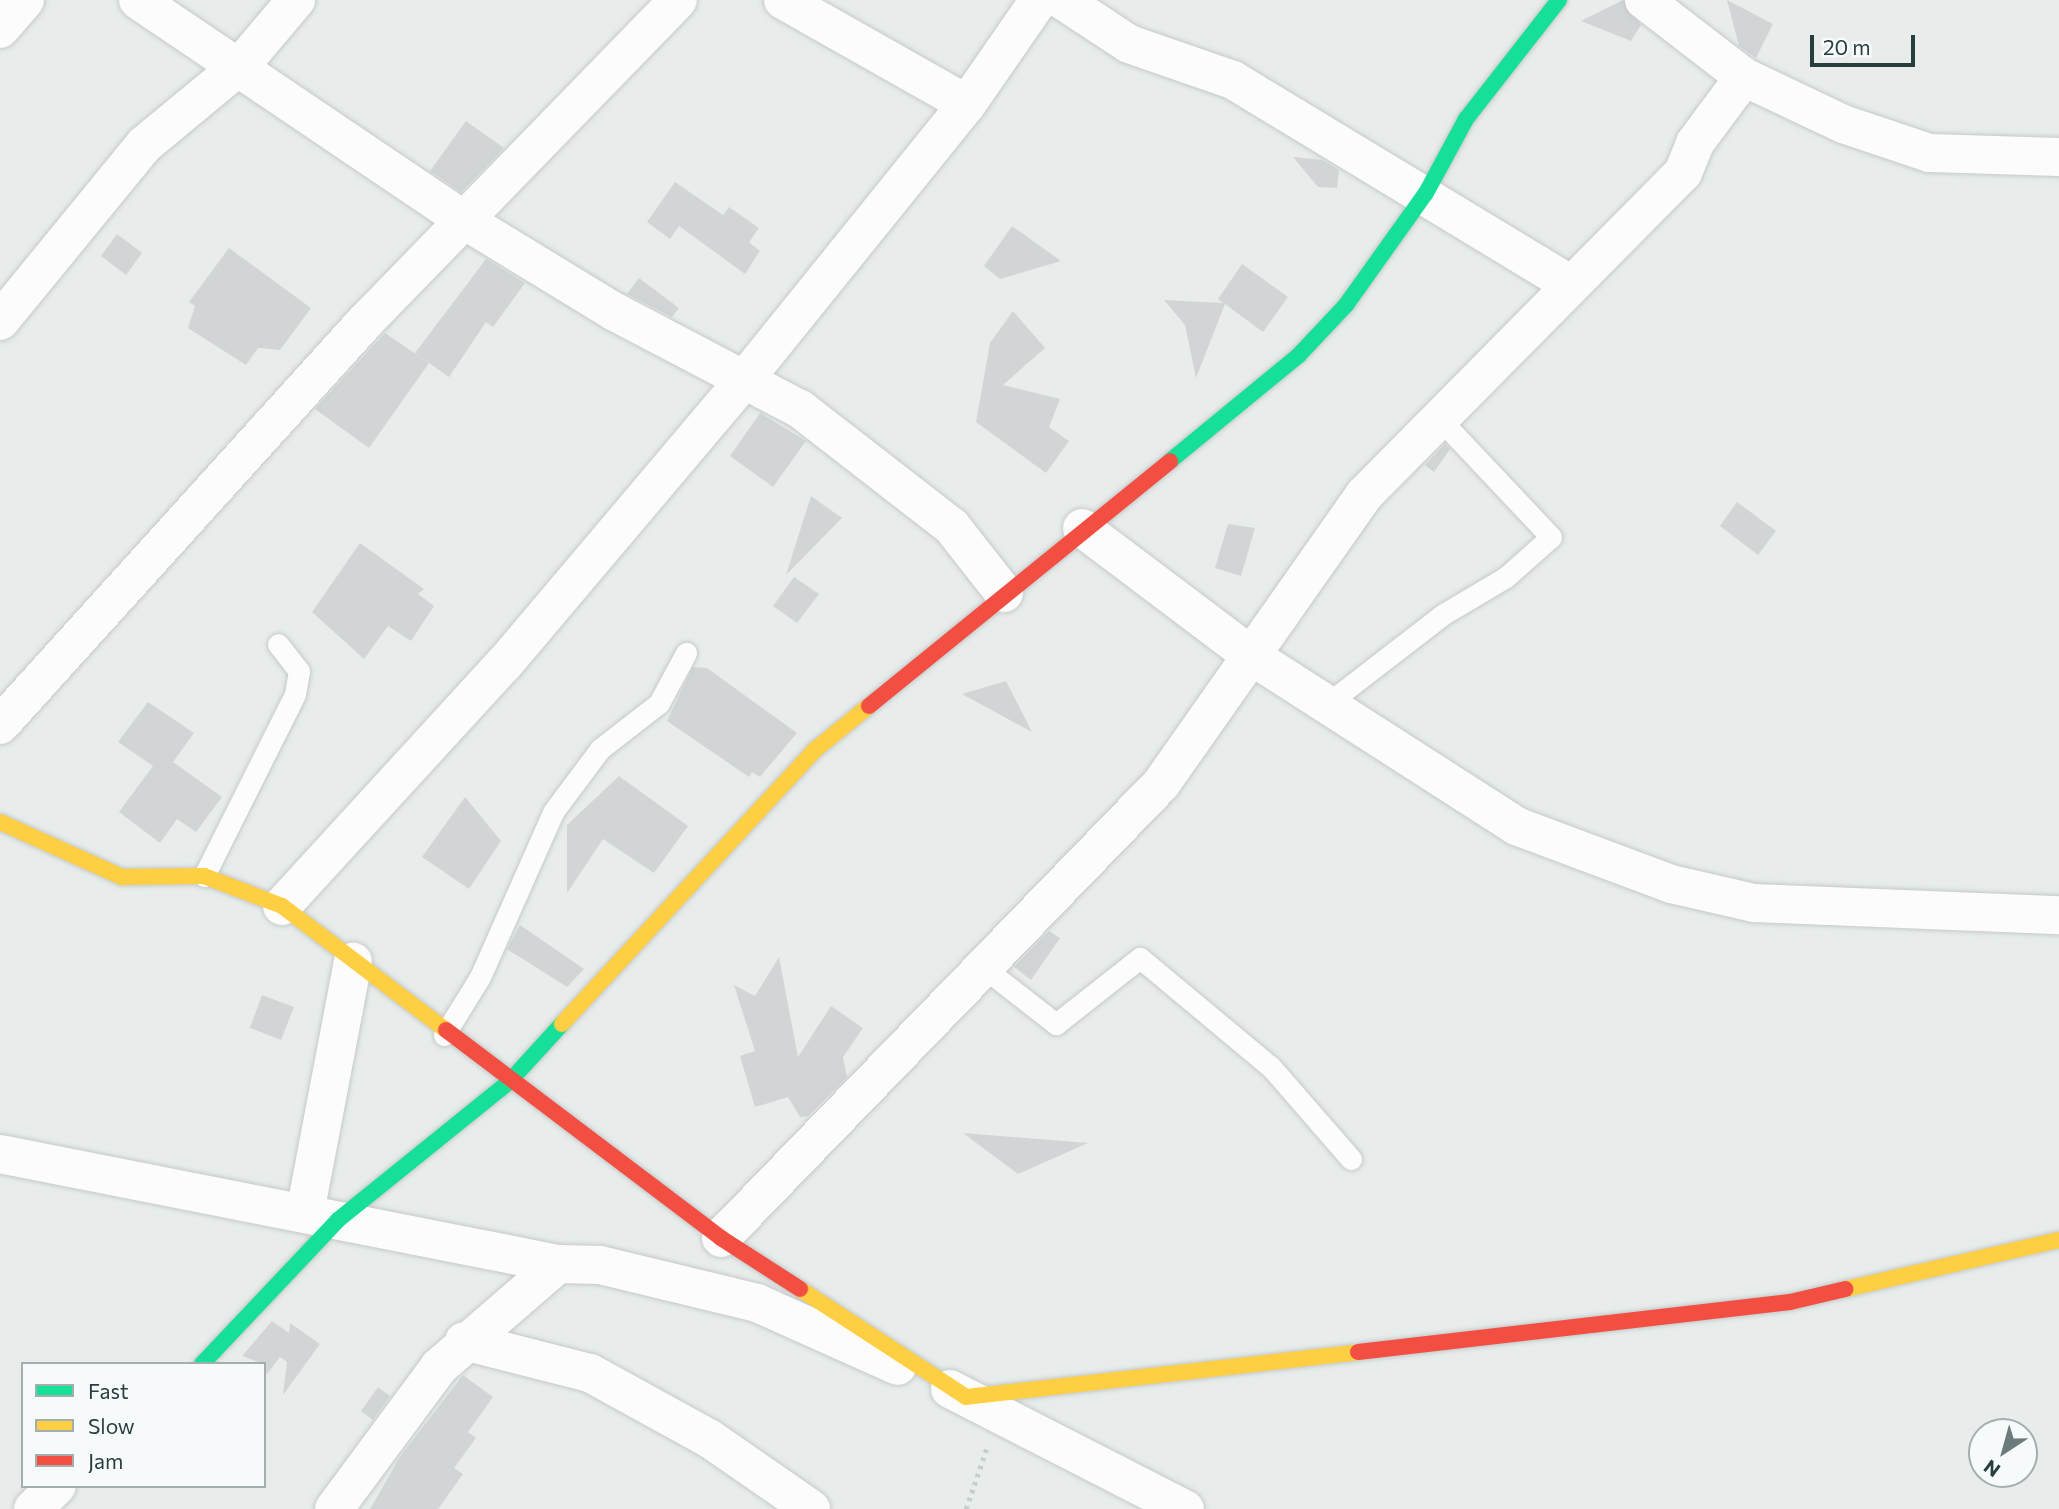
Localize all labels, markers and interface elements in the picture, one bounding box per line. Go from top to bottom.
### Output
scale bar [1814,21,1919,65]
text: 20 m [1823,34,1871,59]
legend [21,1362,266,1488]
text: Fast [88,1378,129,1403]
text: Slow [88,1413,135,1438]
north arrow [1968,1418,2038,1488]
text: Jam [88,1448,123,1473]
text: N [1979,1455,2004,1482]

